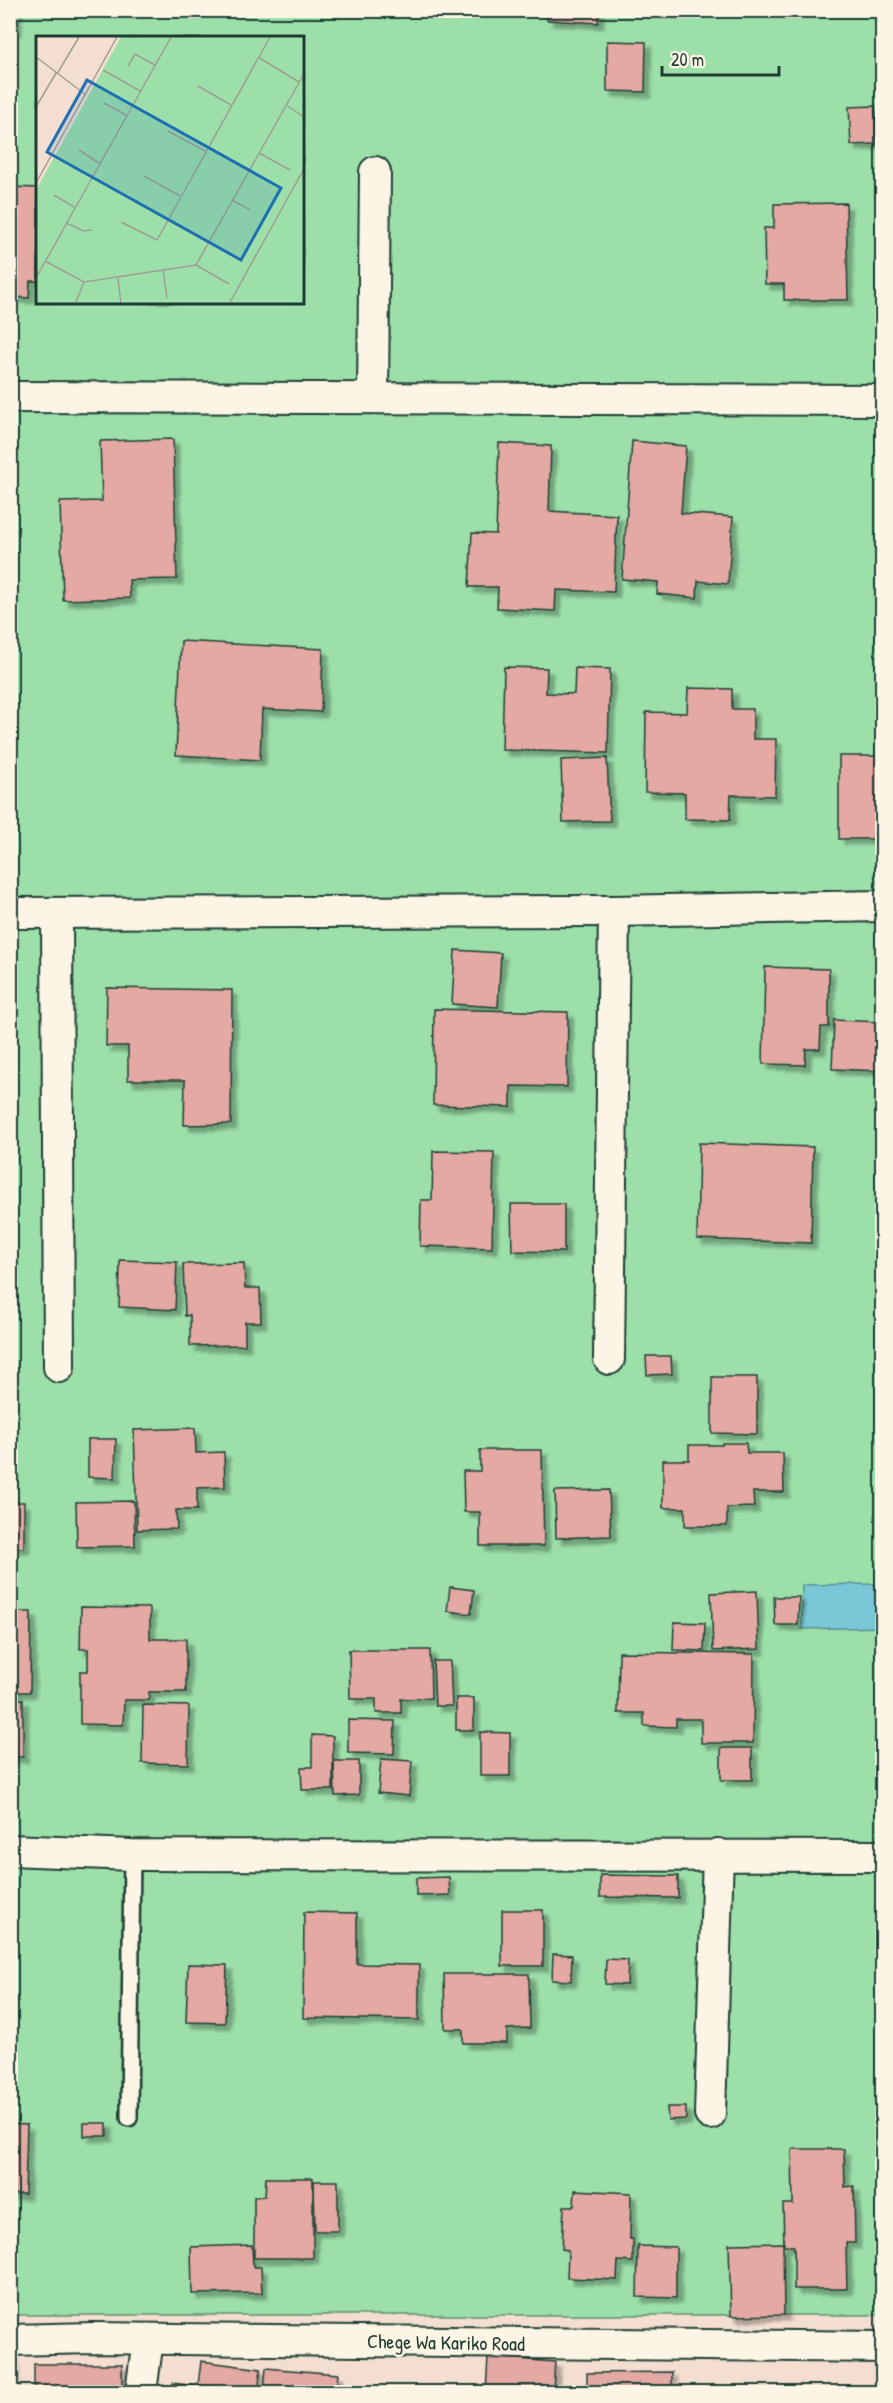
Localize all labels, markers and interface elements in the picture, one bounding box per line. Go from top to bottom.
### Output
inset map [36,36,304,304]
scale bar [662,39,779,77]
text: 20 m [671,47,704,72]
street label: Chege Wa Kariko Road [367,2327,525,2357]

